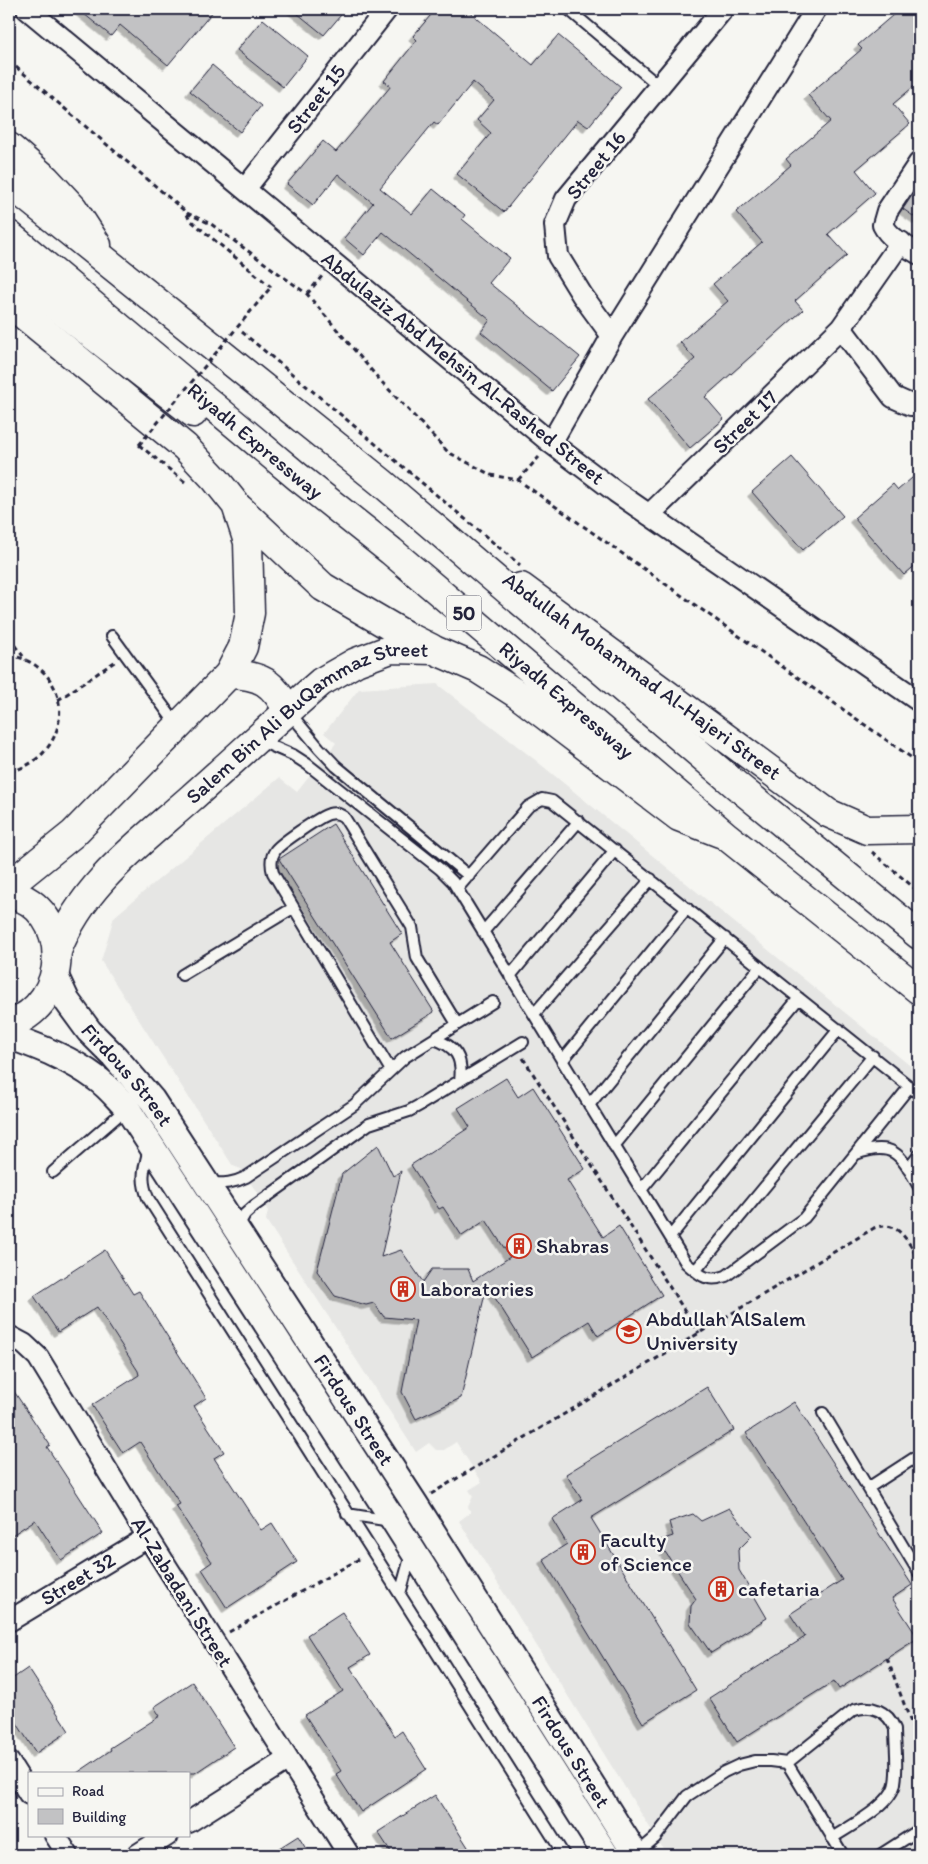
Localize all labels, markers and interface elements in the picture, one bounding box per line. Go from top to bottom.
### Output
street label: Street 15 [281,59,350,138]
street label: Street 16 [560,125,631,204]
street label: Abdulaziz Abd Mehsin Al-Rashed Street [317,246,610,490]
street label: Riyadh Expressway [183,377,329,504]
street label: Street 17 [707,385,782,459]
street label: Abdullah Mohammad Al-Hajeri Street [498,566,786,785]
road number: 50 [446,596,482,630]
street label: Riyadh Expressway [494,635,639,764]
street label: Salem Bin Ali BuQammaz Street [180,636,429,809]
street label: Firdous Street [76,1019,179,1131]
building icon: Shabras [506,1233,532,1259]
place label: Shabras [536,1233,609,1258]
building icon: Laboratories [390,1276,416,1302]
place label: Laboratories [420,1276,534,1301]
place label: Abdullah AlSalem University [646,1306,806,1355]
school or university icon: Abdullah AlSalem University [616,1318,642,1344]
street label: Firdous Street [309,1349,400,1470]
street label: Al-Zabadani Street [126,1512,239,1671]
place label: Faculty of Science [600,1527,692,1576]
building icon: Faculty of Science [570,1539,596,1565]
street label: Street 32 [36,1547,120,1611]
building icon: cafetaria [708,1576,734,1602]
place label: cafetaria [738,1576,820,1601]
street label: Firdous Street [527,1691,616,1812]
legend [28,1772,190,1836]
text: Road [72,1782,105,1800]
text: Building [72,1808,126,1826]

